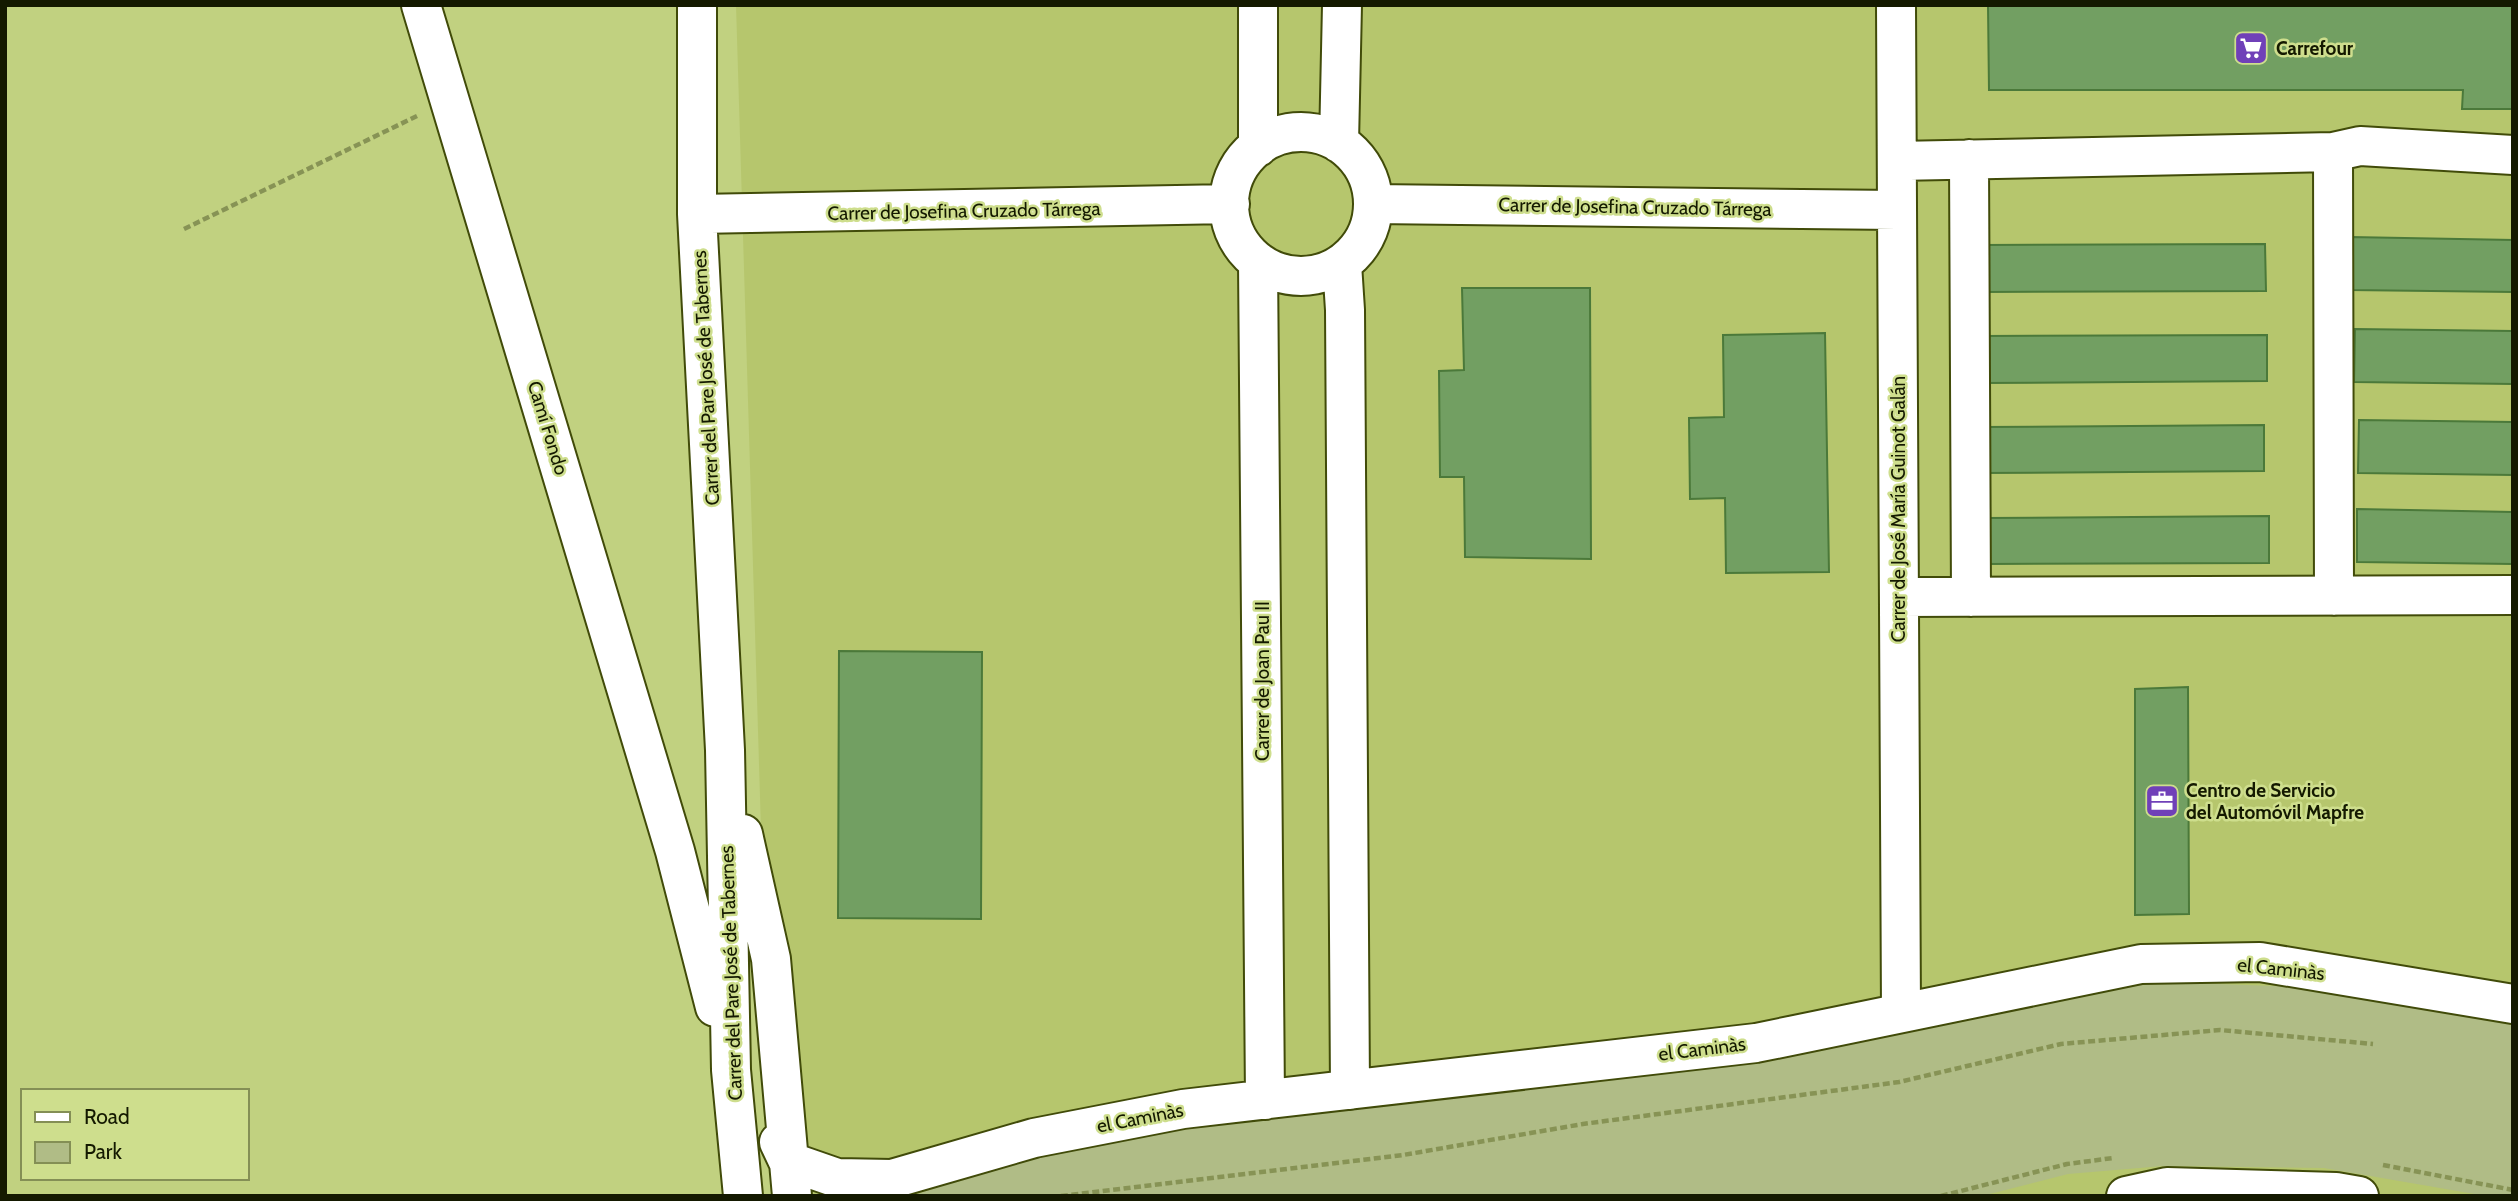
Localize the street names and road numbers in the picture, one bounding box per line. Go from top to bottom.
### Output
street label: Carrer de Josefina Cruzado Tárrega [1498,193,1772,221]
street label: Carrer de Josefina Cruzado Tárrega [827,197,1101,225]
street label: Carrer del Pare José de Tabernes [688,250,724,506]
street label: Carrer de José María Guinot Galán [1887,376,1910,642]
street label: Camí Fondo [523,378,573,478]
street label: Carrer de Joan Pau II [1251,601,1274,761]
street label: Carrer del Pare José de Tabernes [715,845,747,1101]
street label: el Caminàs [2236,953,2326,985]
street label: el Caminàs [1657,1032,1747,1066]
street label: el Caminàs [1095,1098,1185,1138]

